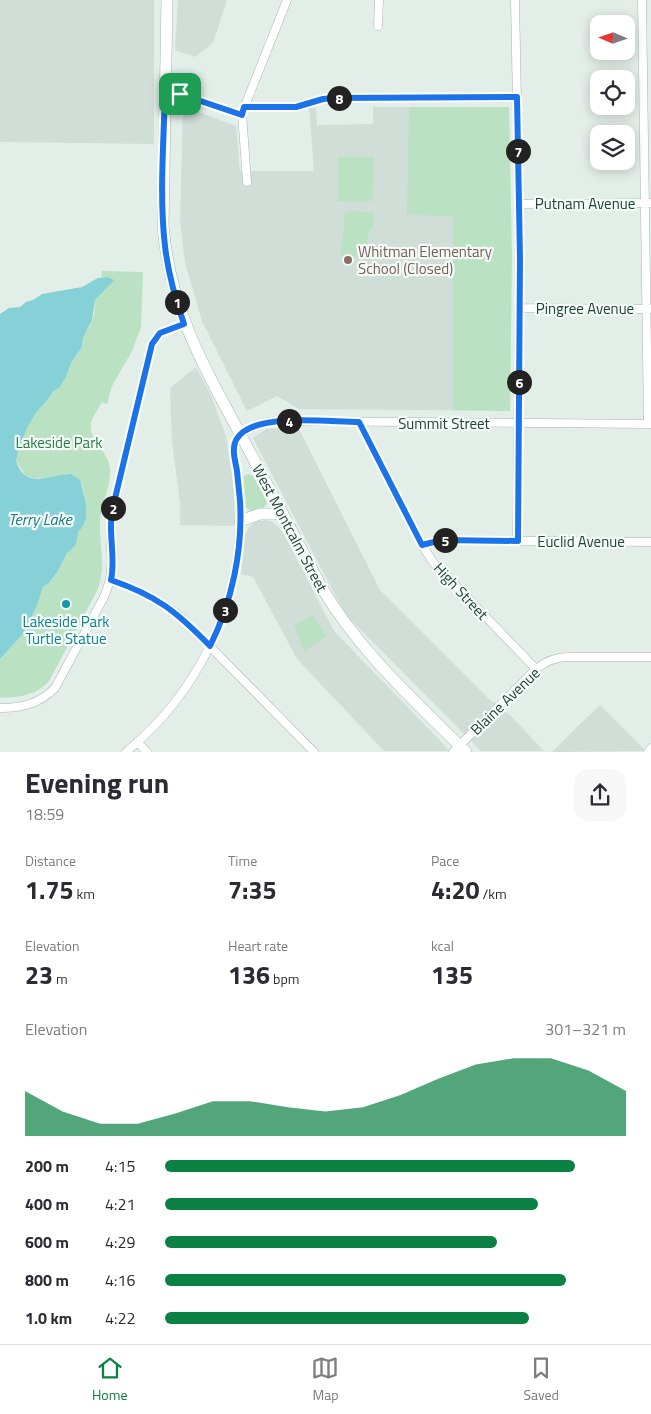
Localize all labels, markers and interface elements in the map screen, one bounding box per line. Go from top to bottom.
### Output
north arrow [590,15,635,60]
map controls [590,15,635,170]
button: locate [590,70,635,115]
pin [159,73,201,115]
icon: arrive [166,80,194,108]
pin: 8 [326,86,352,110]
text: 8 [336,88,343,109]
button: layers [590,125,635,170]
pin: 7 [506,138,530,164]
text: 7 [515,141,522,162]
street label: Putnam Avenue [535,192,635,215]
place label: Whitman Elementary School (Closed) [358,240,492,280]
marker: Whitman Elementary School (Closed) [342,254,354,266]
pin: 1 [164,290,190,314]
text: 1 [174,292,181,313]
street label: Pingree Avenue [536,297,634,320]
pin: 6 [506,370,532,394]
text: 6 [516,372,523,393]
pin: 4 [276,408,302,434]
text: 4 [286,411,293,432]
street label: Summit Street [398,412,491,435]
park label: Lakeside Park [15,431,103,454]
street label: West Montcalm Street [247,460,334,597]
pin: 2 [100,496,126,520]
text: 2 [110,498,117,519]
water label: Terry Lake [8,507,73,531]
pin: 5 [432,528,458,552]
text: 5 [442,530,449,551]
street label: Euclid Avenue [537,530,625,553]
street label: High Street [428,557,494,625]
marker: Lakeside Park Turtle Statue [60,598,72,610]
pin: 3 [212,598,238,622]
text: 3 [222,600,229,621]
place label: Lakeside Park Turtle Statue [22,610,110,650]
street label: Blaine Avenue [465,662,545,740]
text: Evening run [25,761,169,804]
button: share [574,769,626,821]
text: 18:59 [25,802,64,826]
text: Distance [25,850,76,871]
text: Time [228,850,257,871]
text: Pace [431,850,459,871]
text: 1.75 [25,871,73,909]
text: 7:35 [228,871,276,909]
text: 4:20 [431,871,479,909]
text: km [73,883,95,904]
text: /km [479,883,507,904]
text: Elevation [25,935,79,956]
text: Heart rate [228,935,288,956]
text: kcal [431,935,454,956]
text: 23 [25,956,53,994]
text: 136 [228,956,270,994]
text: 135 [431,956,473,994]
text: m [53,968,68,989]
text: bpm [270,968,300,989]
text: Elevation [25,1017,87,1041]
text: 301–321 m [545,1017,626,1041]
text: 200 m [25,1154,69,1178]
text: 4:15 [105,1154,135,1178]
text: 400 m [25,1192,69,1216]
text: 4:21 [105,1192,135,1216]
text: 600 m [25,1230,69,1254]
text: 4:29 [105,1230,135,1254]
text: 800 m [25,1268,69,1292]
text: 4:16 [105,1268,135,1292]
text: 1.0 km [25,1306,72,1330]
text: 4:22 [105,1306,135,1330]
tab: Home [92,1354,128,1405]
tab: Map [311,1354,339,1405]
tab: Saved [523,1354,559,1405]

